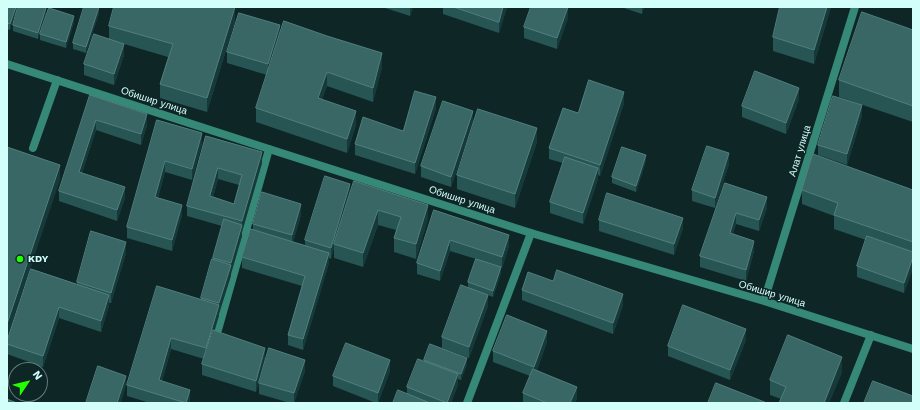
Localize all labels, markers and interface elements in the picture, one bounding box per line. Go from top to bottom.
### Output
street label: Обишир улица [119,85,189,117]
street label: Алат улица [786,124,814,178]
street label: Обишир улица [427,184,497,216]
place label: KDY [28,253,48,265]
marker: KDY [15,254,25,264]
street label: Обишир улица [737,278,807,310]
north arrow [8,362,48,402]
text: N [30,368,45,382]

